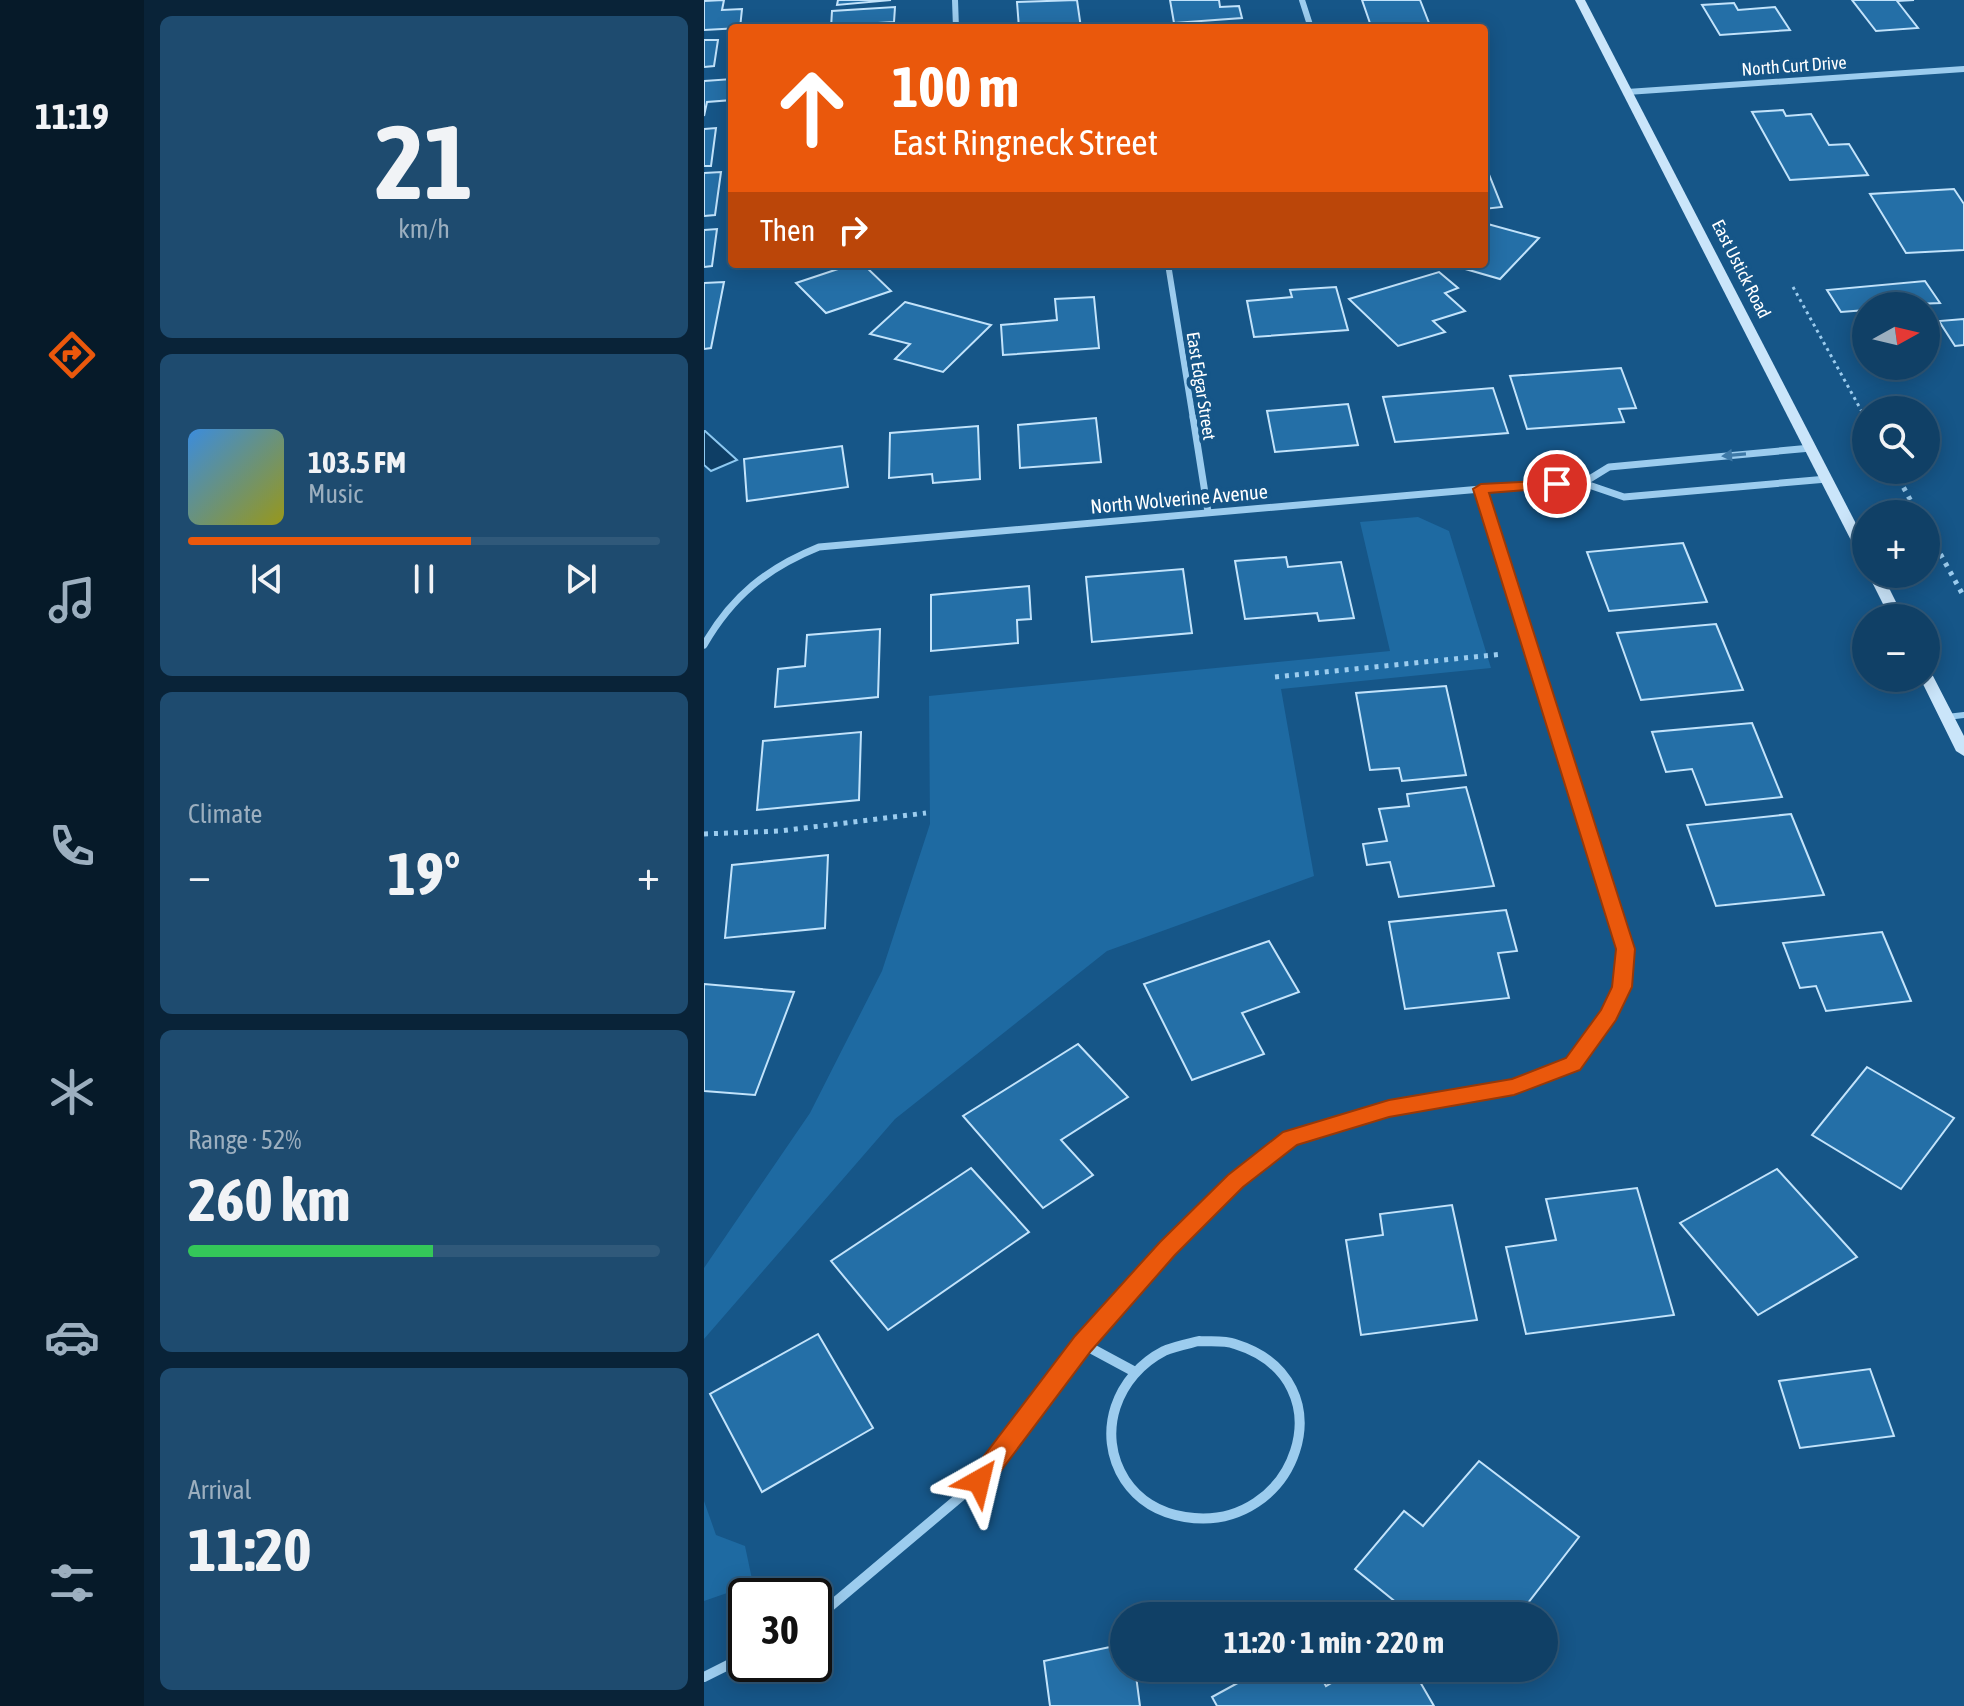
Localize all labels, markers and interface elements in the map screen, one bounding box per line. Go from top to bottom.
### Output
street label: North Curt Drive [1741,51,1847,80]
text: 100 m [892,55,1019,119]
icon: ahead [760,56,864,160]
text: 11:19 [35,95,109,137]
text: 21 [375,102,473,221]
text: East Ringneck Street [892,121,1158,163]
icon: right [831,208,875,252]
text: Then [760,213,815,247]
text: km/h [398,214,450,244]
street label: East Ustick Road [1708,216,1775,322]
north arrow [1852,292,1940,380]
map controls [1852,292,1940,692]
icon: directions [44,327,100,383]
street label: East Edgar Street [1183,330,1220,442]
button: search [1852,396,1940,484]
text: 103.5 FM [308,445,406,479]
one-way arrow [1721,449,1746,462]
pin [1523,450,1591,518]
icon: arrive [1535,462,1579,506]
text: Music [308,479,363,509]
street label: North Wolverine Avenue [1089,479,1269,518]
button: + [1852,500,1940,588]
icon: previous [245,557,289,601]
icon: pause [402,557,446,601]
icon: next [559,557,603,601]
icon: music [44,572,100,628]
button: − [1852,604,1940,692]
text: Climate [188,799,262,829]
icon: phone [44,818,100,874]
text: 19° [388,839,460,908]
text: − [188,849,211,899]
text: + [637,849,660,899]
icon: climate [44,1064,100,1120]
text: Range · 52% [188,1125,301,1155]
text: 260 km [188,1165,350,1234]
icon: car [44,1309,100,1365]
position arrow [937,1439,1021,1523]
text: Arrival [188,1475,252,1505]
text: 11:20 [188,1515,311,1584]
icon: filters [44,1555,100,1611]
speed limit sign: 30 [728,1578,832,1682]
text: 11:20 · 1 min · 220 m [1224,1625,1444,1659]

